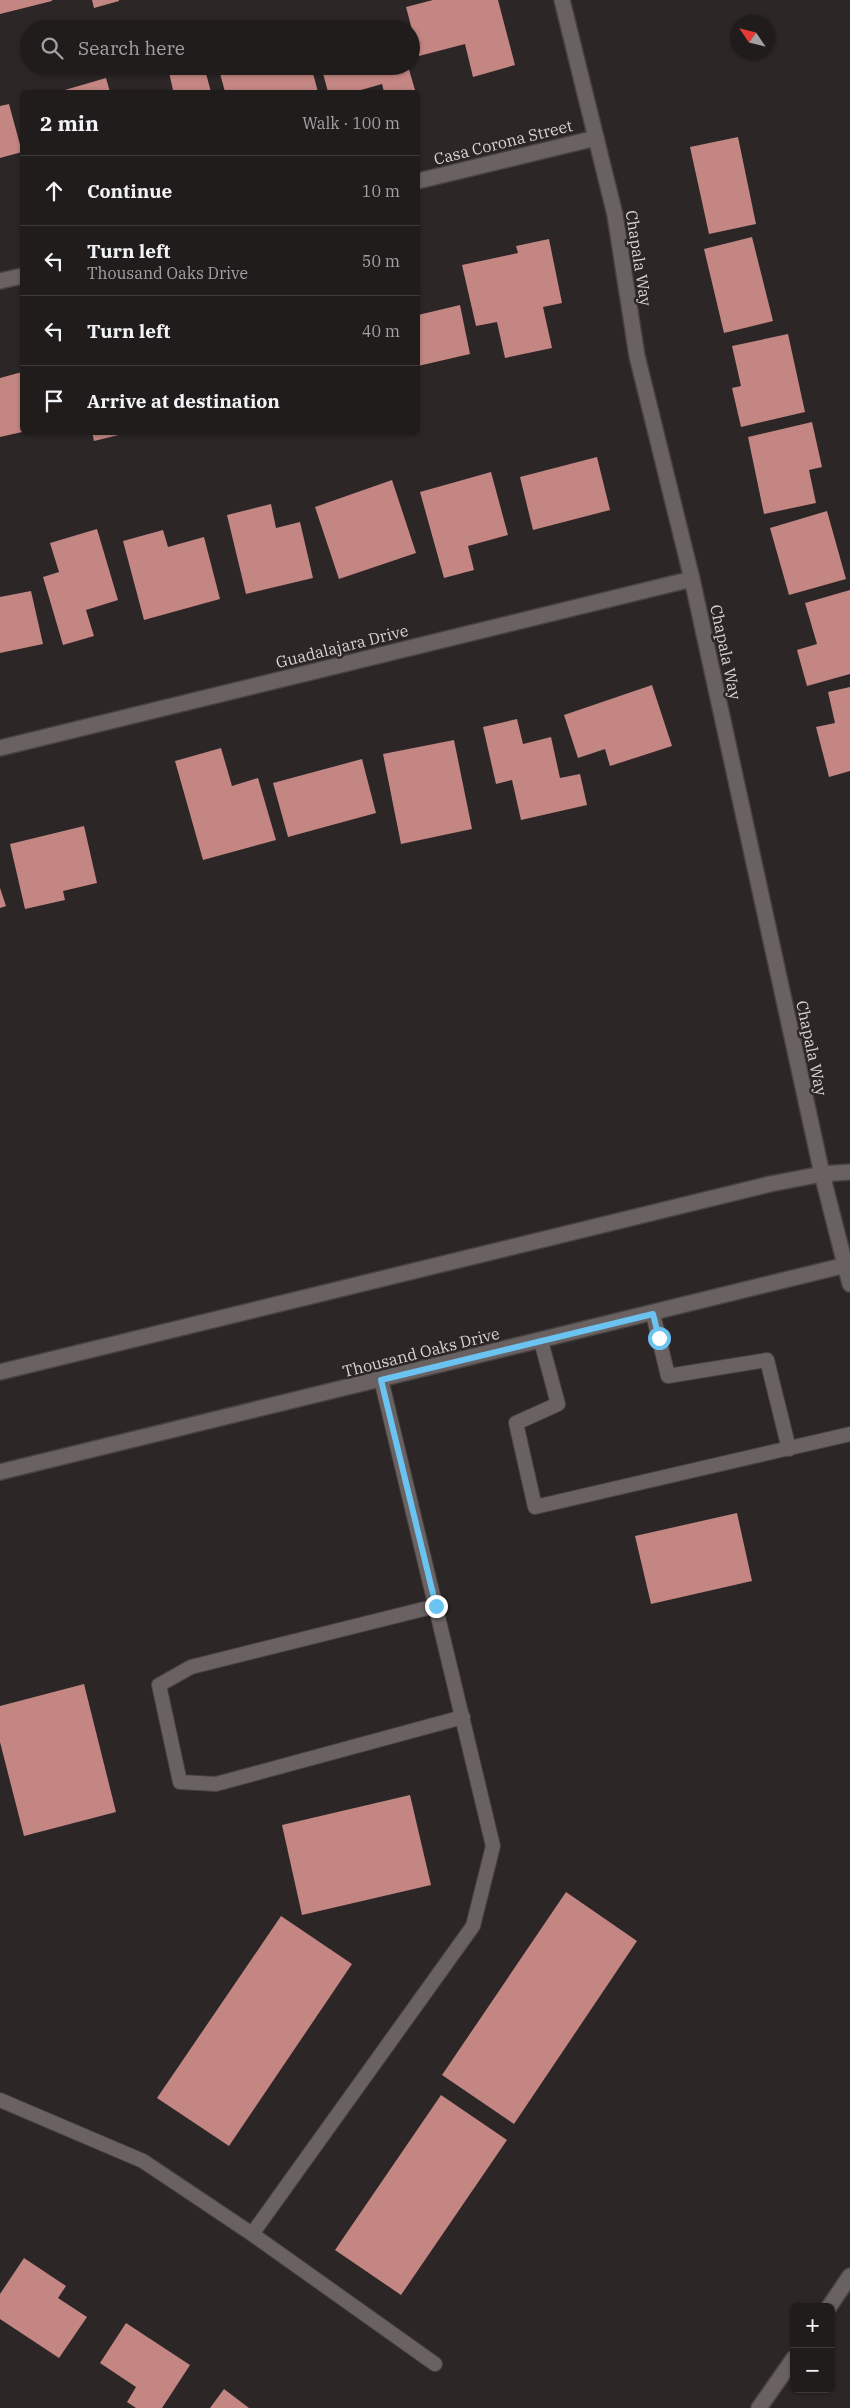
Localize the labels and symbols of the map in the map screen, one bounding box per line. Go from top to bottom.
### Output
north arrow [730,15,775,60]
street label: Casa Corona Street [432,115,575,169]
street label: Chapala Way [622,209,657,308]
street label: Chapala Way [706,603,746,702]
street label: Guadalajara Drive [274,620,410,672]
street label: Chapala Way [792,999,832,1098]
street label: Thousand Oaks Drive [340,1323,502,1381]
route start [648,1327,671,1350]
route end [425,1595,448,1618]

